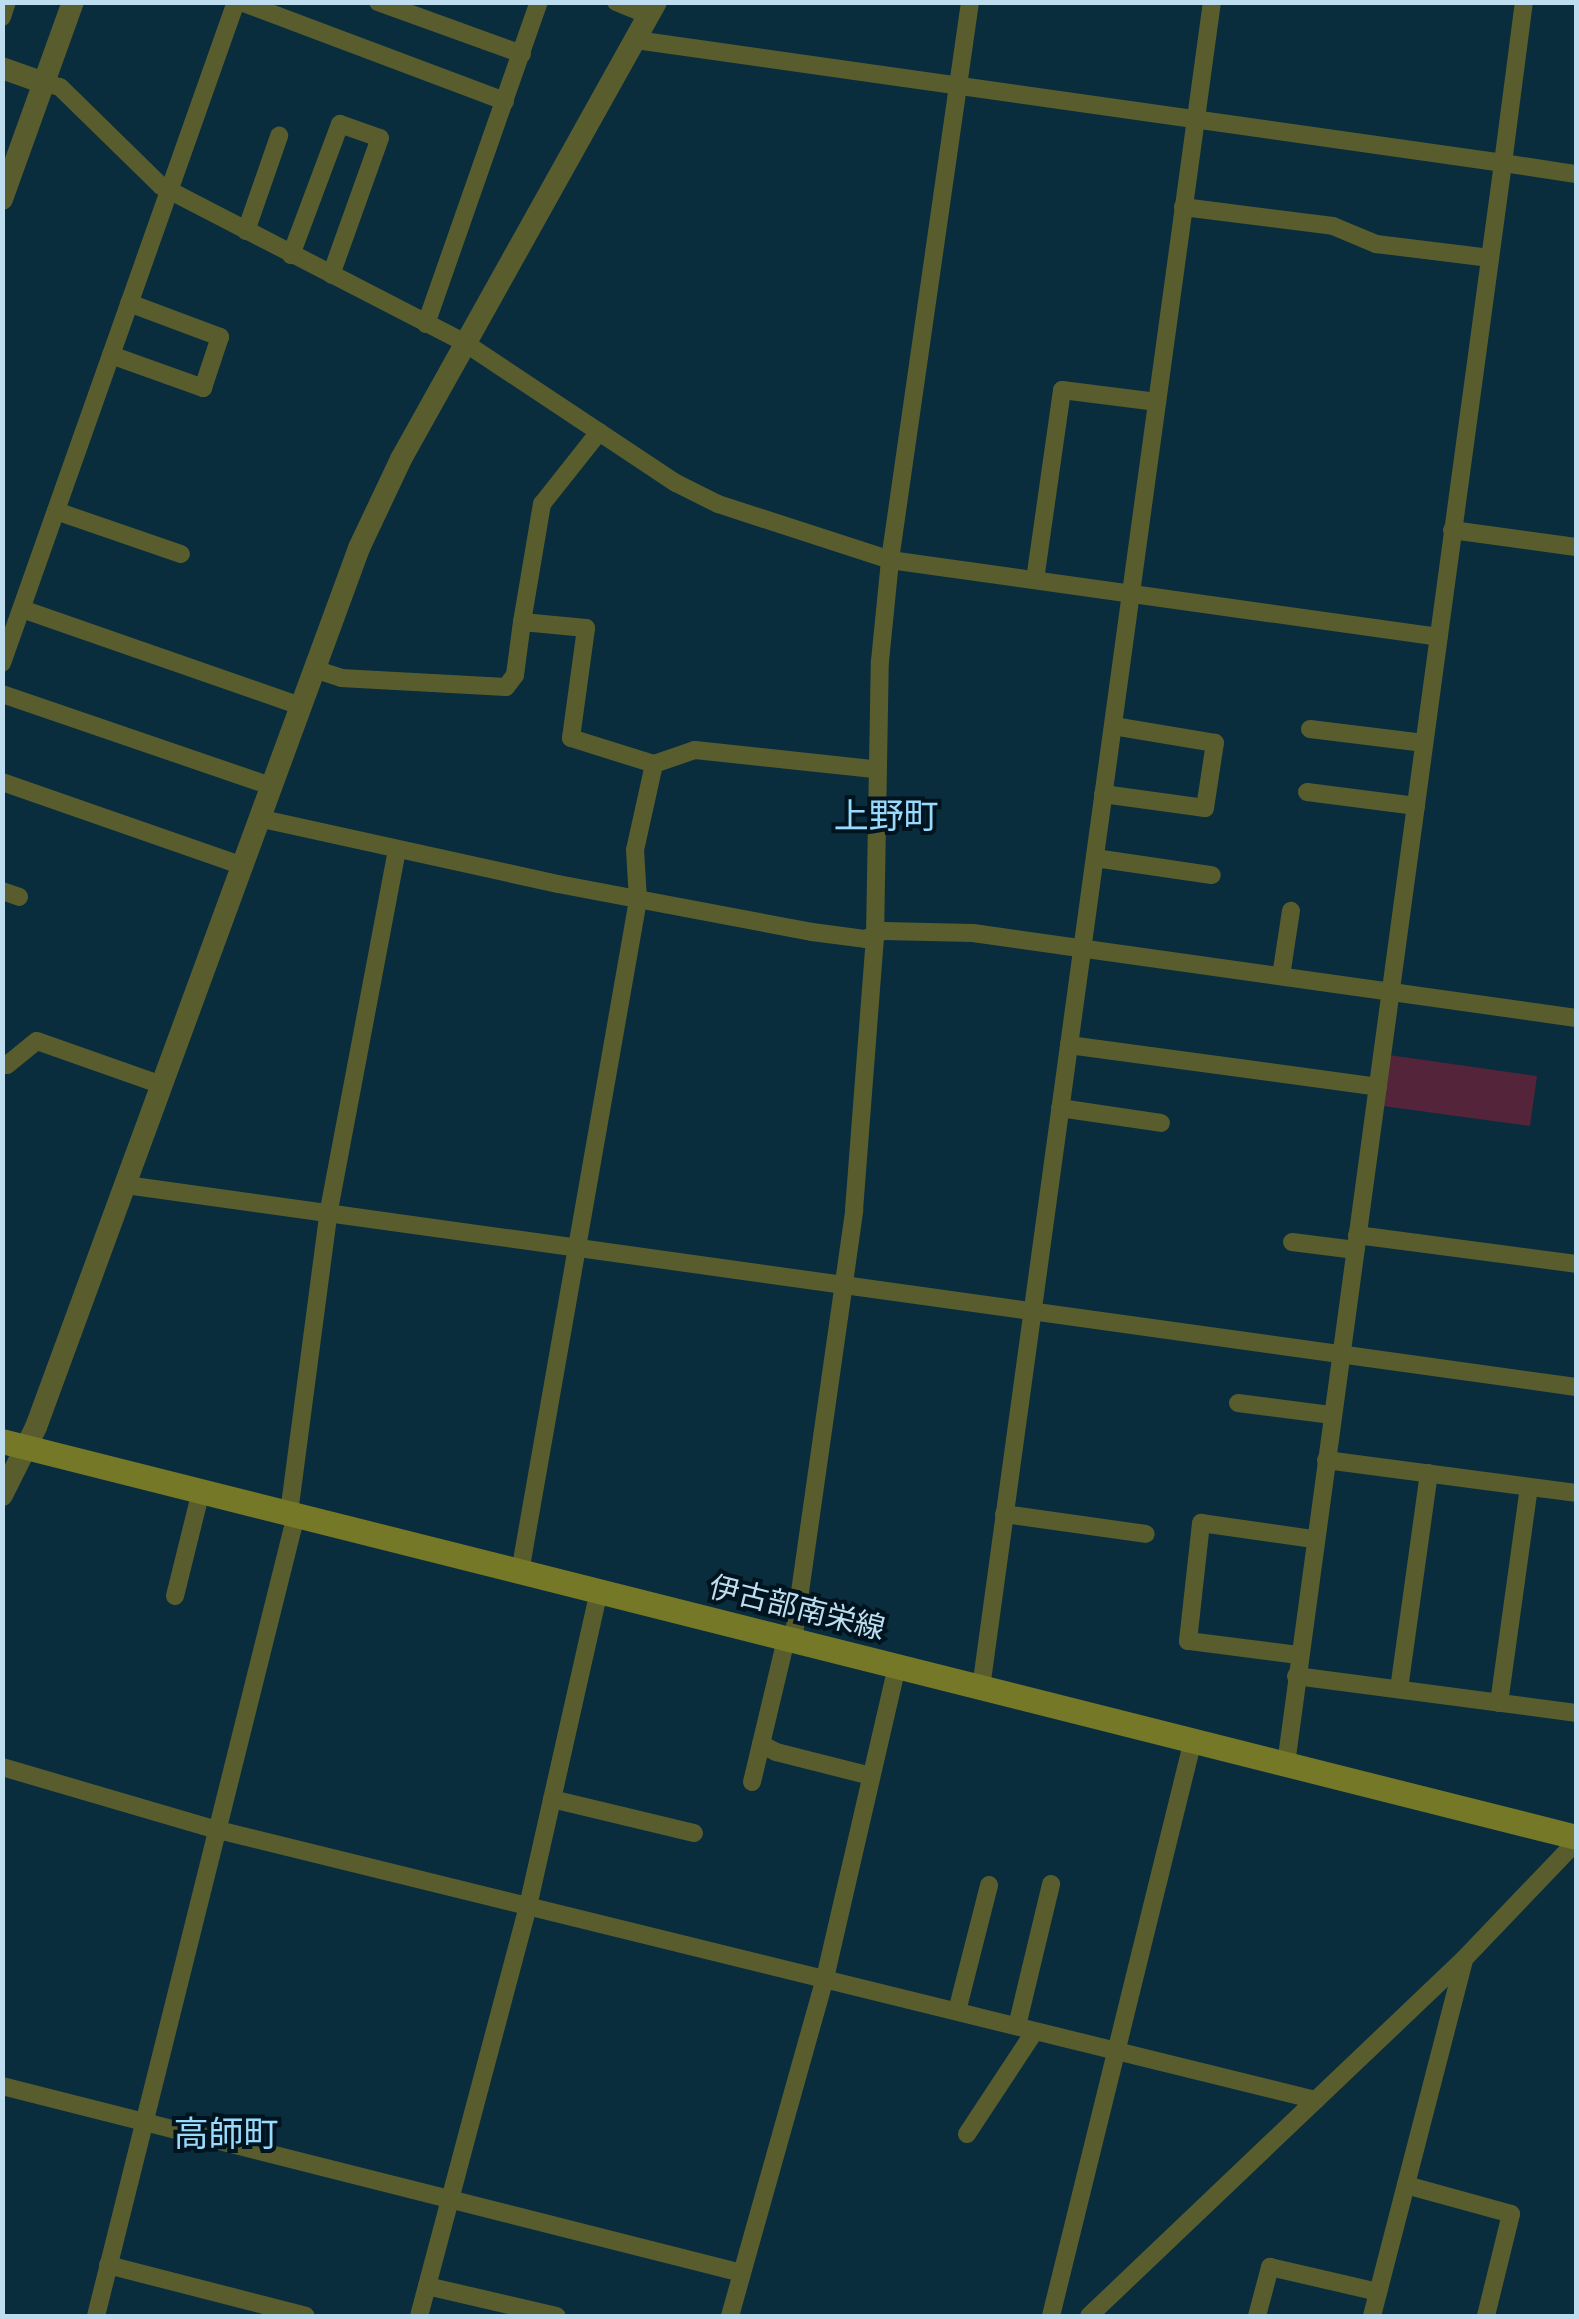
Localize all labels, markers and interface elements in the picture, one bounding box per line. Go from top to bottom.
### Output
district label: 上野町 [834,795,938,837]
street label: 伊古部南栄線 [705,1569,889,1647]
district label: 高師町 [174,2113,278,2155]

